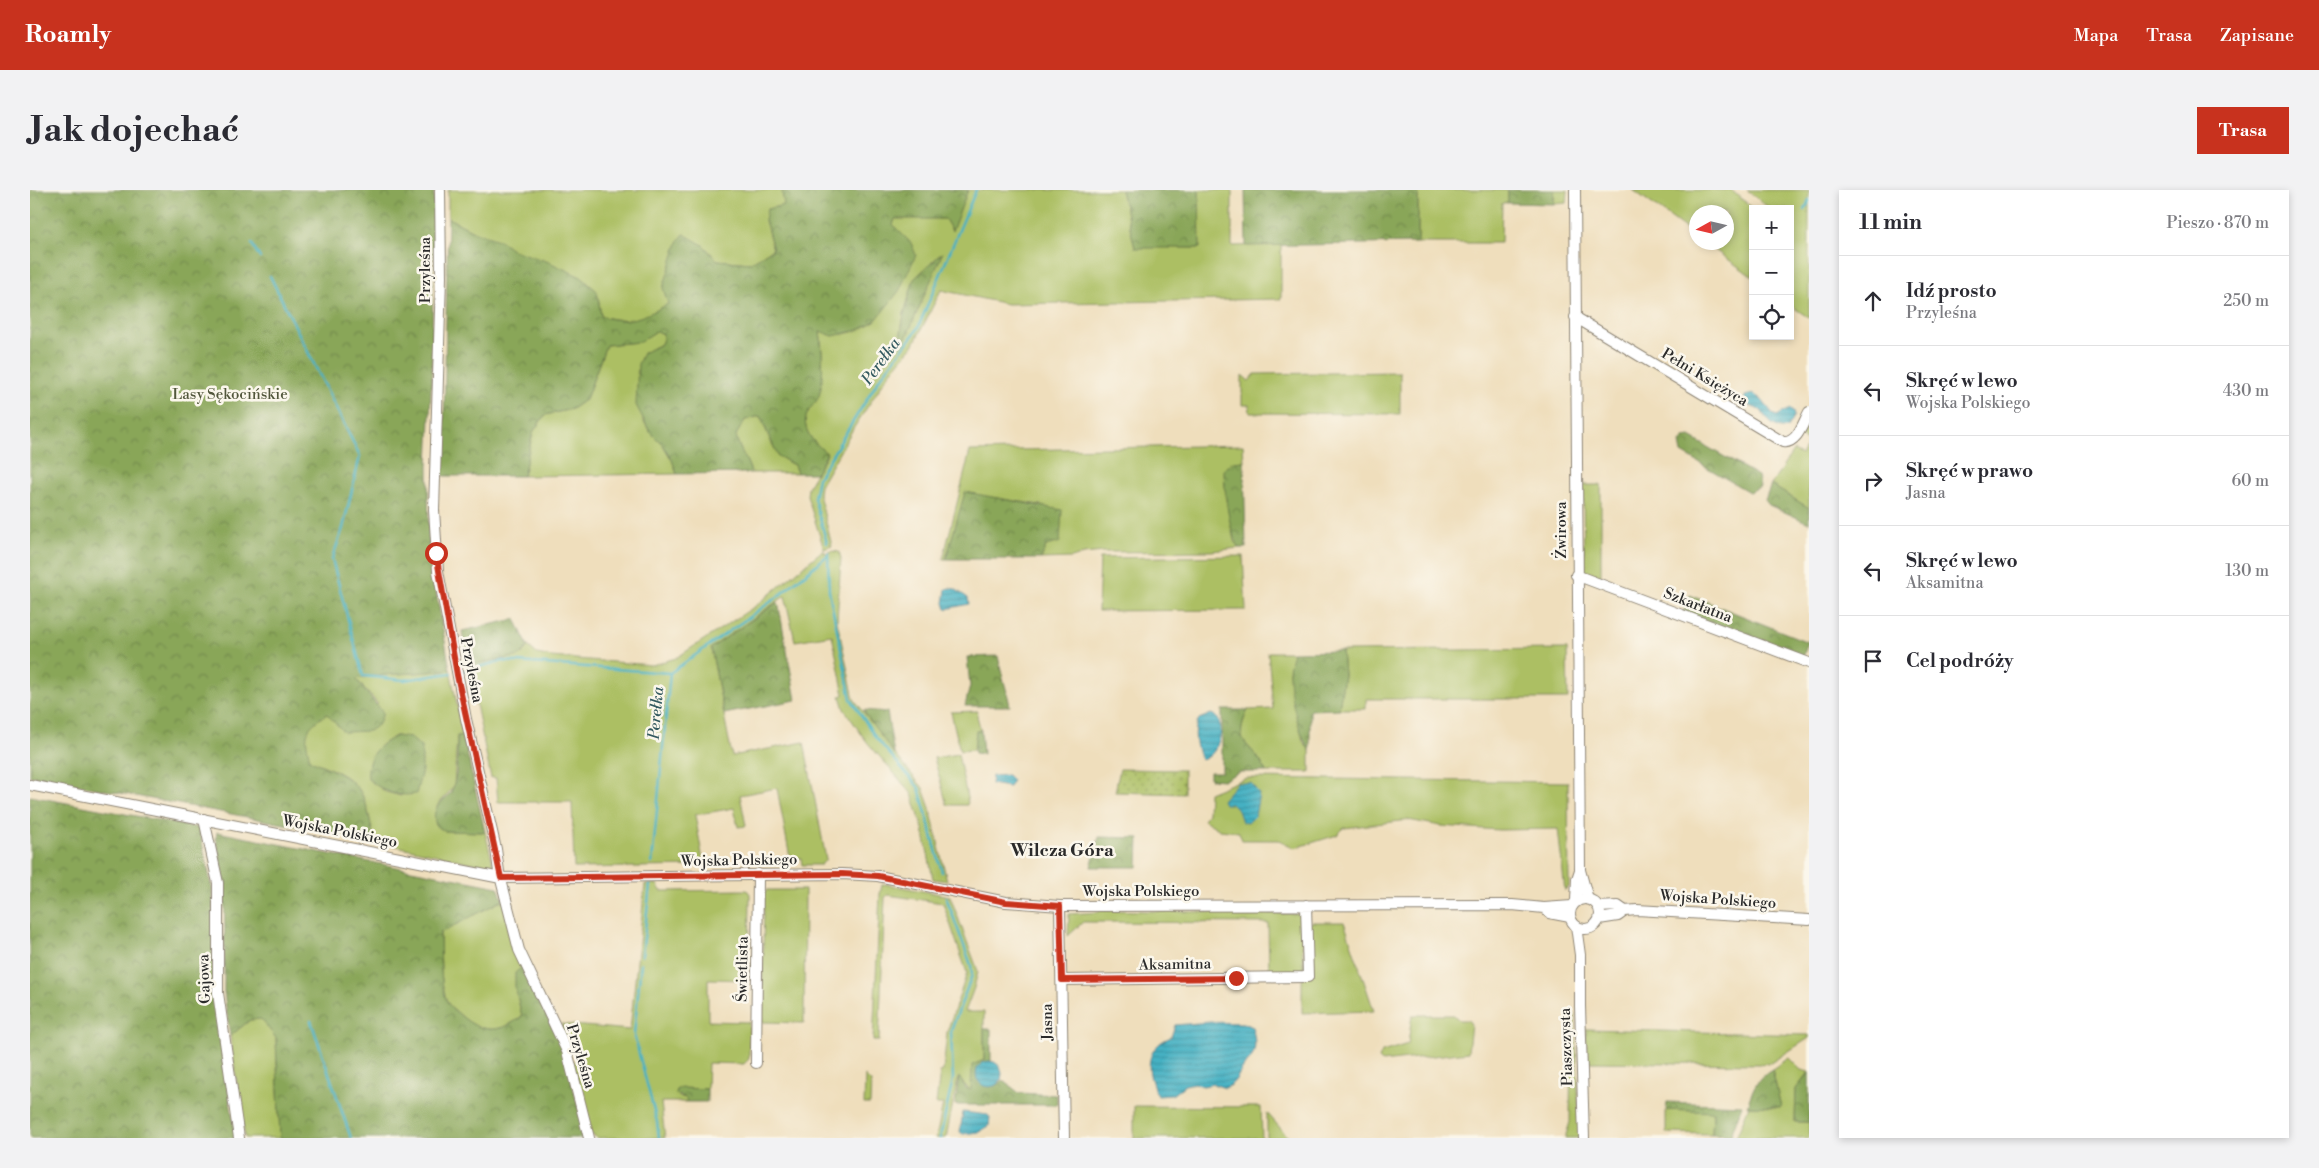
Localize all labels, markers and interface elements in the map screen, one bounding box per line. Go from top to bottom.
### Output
text: Roamly [25,20,111,50]
text: Mapa [2074,24,2118,47]
text: Trasa [2146,24,2192,47]
text: Zapisane [2220,24,2294,47]
button: Trasa [2197,107,2289,154]
text: Jak dojechać [30,109,239,152]
north arrow [1689,205,1734,250]
map controls [1749,205,1794,340]
button: + [1749,205,1794,250]
text: 11 min [1859,210,1922,236]
text: Pieszo · 870 m [2167,213,2269,233]
street label: Przyleśna [416,236,435,303]
button: − [1749,250,1794,295]
text: Idź prosto [1906,279,1997,303]
icon: ahead [1859,287,1887,315]
text: 250 m [2223,291,2269,311]
button: locate [1749,295,1794,340]
text: Przyleśna [1906,303,1977,323]
water label: Perełka [857,334,904,390]
street label: Pełni Księżyca [1658,344,1752,411]
text: Skręć w lewo [1906,369,2018,393]
icon: left [1859,377,1887,405]
text: 430 m [2223,381,2269,401]
park label: Lasy Sękocińskie [172,385,288,404]
text: Wojska Polskiego [1906,393,2031,413]
text: Skręć w prawo [1906,459,2033,483]
icon: right [1859,467,1887,495]
text: 60 m [2231,471,2269,491]
text: Jasna [1906,483,1946,503]
street label: Żwirowa [1551,501,1571,559]
route start [425,542,448,565]
text: Skręć w lewo [1906,549,2018,573]
icon: left [1859,557,1887,585]
text: 130 m [2225,561,2269,581]
text: Aksamitna [1906,573,1983,593]
street label: Szkarłatna [1661,584,1735,627]
street label: Przyleśna [456,636,487,705]
icon: arrive [1859,647,1887,675]
text: Cel podróży [1906,649,2013,673]
water label: Perełka [644,686,668,741]
street label: Wojska Polskiego [280,811,399,852]
district label: Wilcza Góra [1009,839,1114,862]
street label: Wojska Polskiego [679,850,798,871]
street label: Wojska Polskiego [1082,882,1199,901]
street label: Wojska Polskiego [1658,886,1777,913]
street label: Świetlista [731,935,753,1002]
street label: Gajowa [194,953,215,1004]
street label: Aksamitna [1138,954,1212,975]
route end [1225,967,1248,990]
street label: Jasna [1038,1003,1057,1042]
street label: Piaszczysta [1556,1007,1577,1087]
street label: Przyleśna [562,1022,599,1091]

